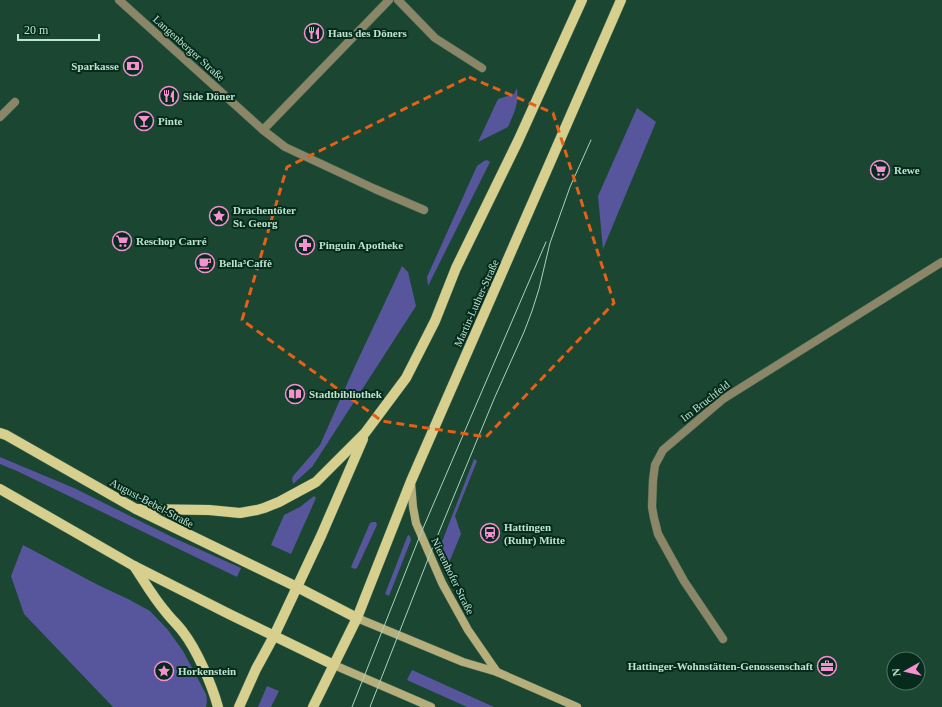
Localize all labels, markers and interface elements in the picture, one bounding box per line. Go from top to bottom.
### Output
street label: Langenberger Straße [151,13,227,83]
scale bar [18,16,99,42]
restaurant icon: Haus des Döners [303,22,325,44]
text: 20 m [24,23,49,37]
place label: Haus des Döners [328,27,408,39]
bank icon: Sparkasse [122,55,144,77]
place label: Sparkasse [71,60,119,72]
restaurant icon: Side Döner [158,85,180,107]
place label: Side Döner [183,90,235,102]
bar icon: Pinte [133,110,155,132]
place label: Pinte [158,115,183,127]
supermarket icon: Rewe [869,159,891,181]
place label: Rewe [894,164,920,176]
place label: Drachentöter St. Georg [233,204,296,229]
place icon: Drachentöter St. Georg [208,205,230,227]
supermarket icon: Reschop Carré [111,230,133,252]
pharmacy icon: Pinguin Apotheke [294,234,316,256]
place label: Reschop Carré [136,235,207,247]
place label: Pinguin Apotheke [319,239,403,251]
cafe icon: Bella³Caffè [194,252,216,274]
place label: Bella³Caffè [219,257,272,269]
street label: Martin-Luther-Straße [451,257,501,349]
street label: Im Bruchfeld [678,378,732,424]
library icon: Stadtbibliothek [284,383,306,405]
place label: Stadtbibliothek [309,388,383,400]
street label: August-Bebel-Straße [108,476,196,530]
place label: Hattingen (Ruhr) Mitte [504,521,565,547]
station icon: Hattingen (Ruhr) Mitte [479,522,501,544]
street label: Nierenhofer Straße [429,536,477,616]
north arrow [886,651,926,691]
office icon: Hattinger-Wohnstätten-Genossenschaft [816,655,838,677]
place icon: Horkenstein [153,660,175,682]
place label: Hattinger-Wohnstätten-Genossenschaft [628,660,813,672]
place label: Horkenstein [178,665,236,677]
text: N [890,668,903,677]

